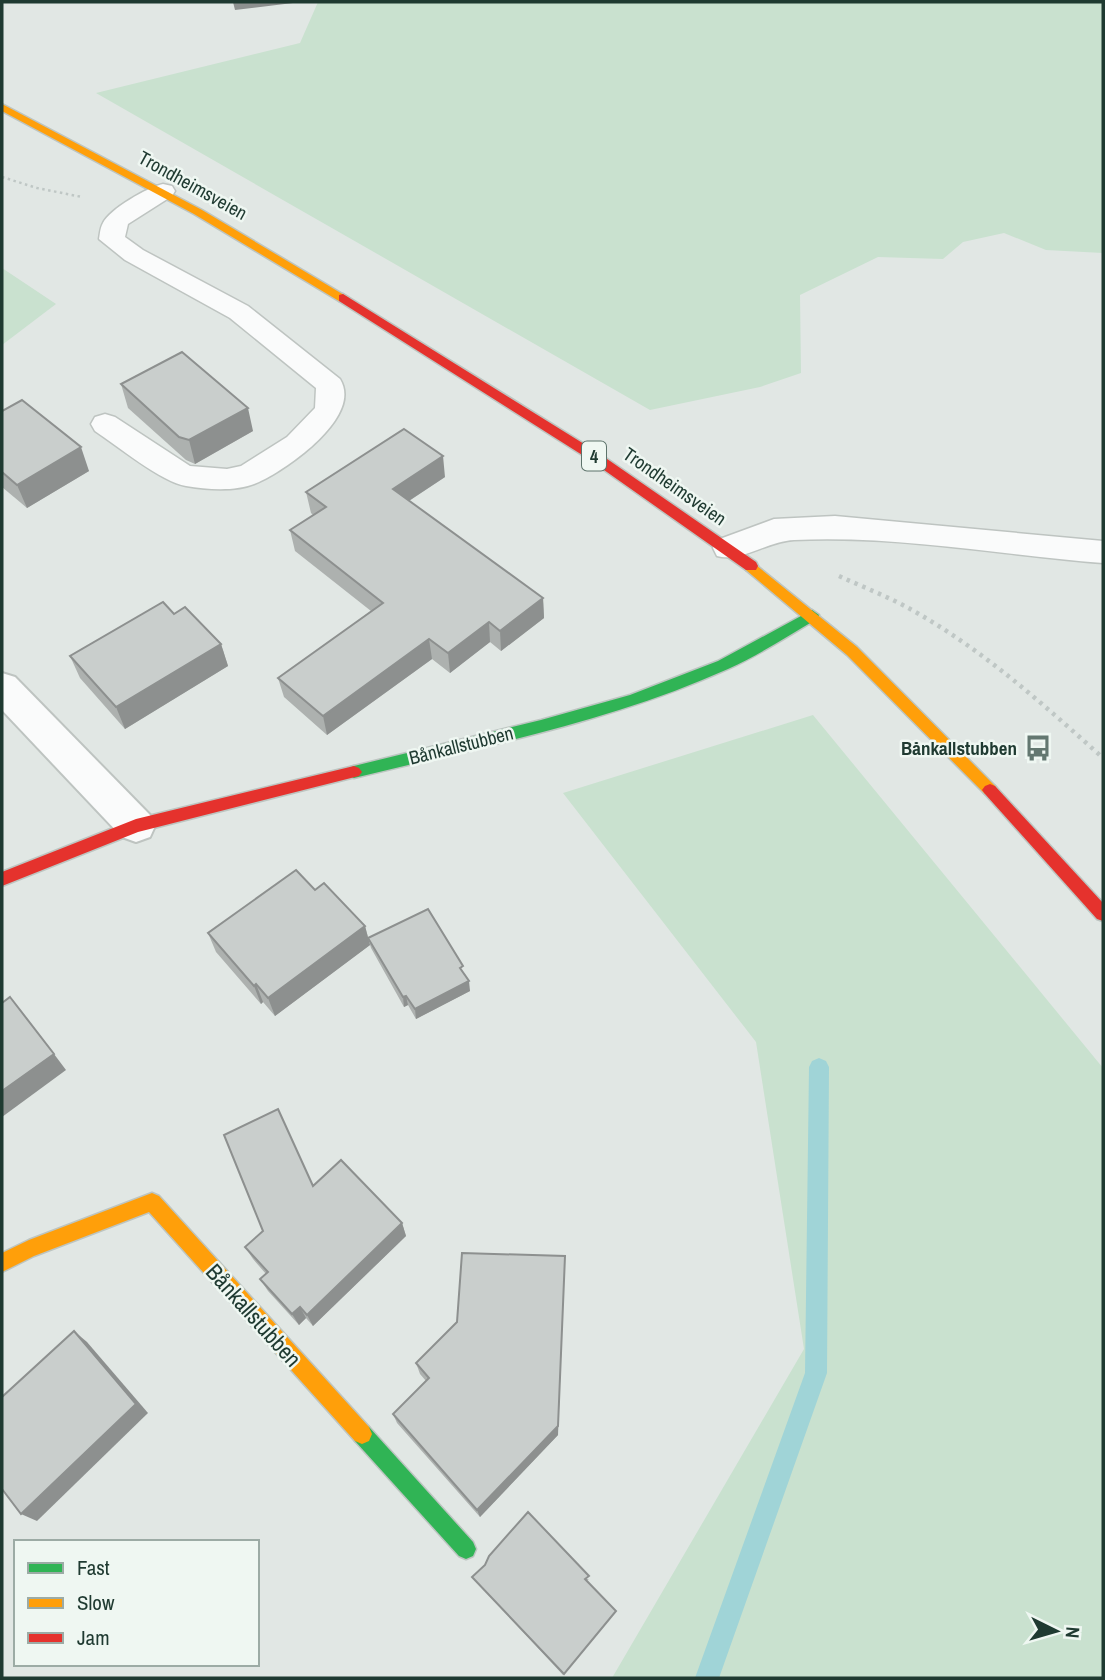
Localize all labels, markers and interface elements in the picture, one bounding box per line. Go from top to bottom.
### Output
street label: Trondheimsveien [134,144,252,226]
street label: Trondheimsveien [618,441,732,531]
road number: 4 [582,442,606,470]
street label: Bånkallstubben [406,719,516,771]
bus stop icon: Bånkallstubben [1023,733,1053,763]
place label: Bånkallstubben [901,735,1017,761]
street label: Bånkallstubben [199,1257,309,1373]
legend [14,1540,259,1666]
text: Fast [77,1553,110,1582]
text: Slow [77,1588,115,1617]
north arrow [1021,1596,1091,1666]
text: Jam [77,1623,110,1652]
text: N [1059,1626,1086,1639]

